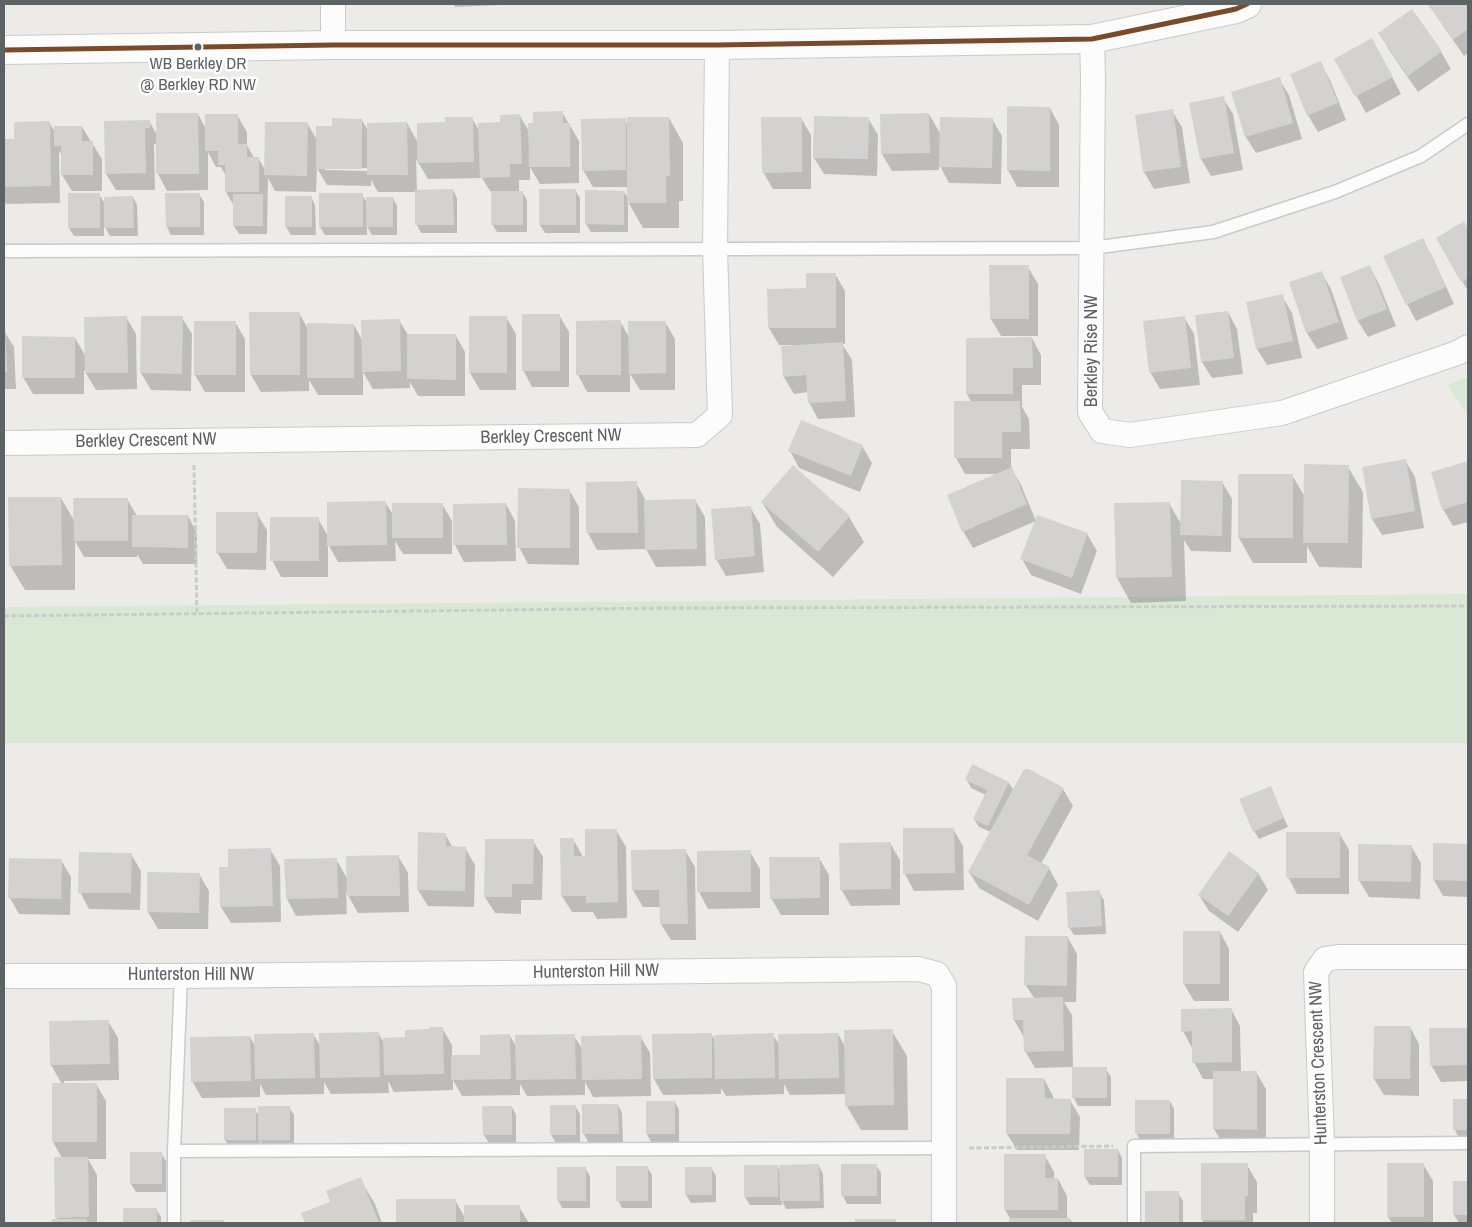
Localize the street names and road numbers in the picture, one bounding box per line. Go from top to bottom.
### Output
street label: Berkley Rise NW [1081,295,1103,407]
street label: Berkley Crescent NW [480,425,622,449]
street label: Berkley Crescent NW [75,429,217,453]
street label: Hunterston Hill NW [533,960,659,984]
street label: Hunterston Hill NW [128,964,254,986]
street label: Hunterston Crescent NW [1305,981,1333,1145]

